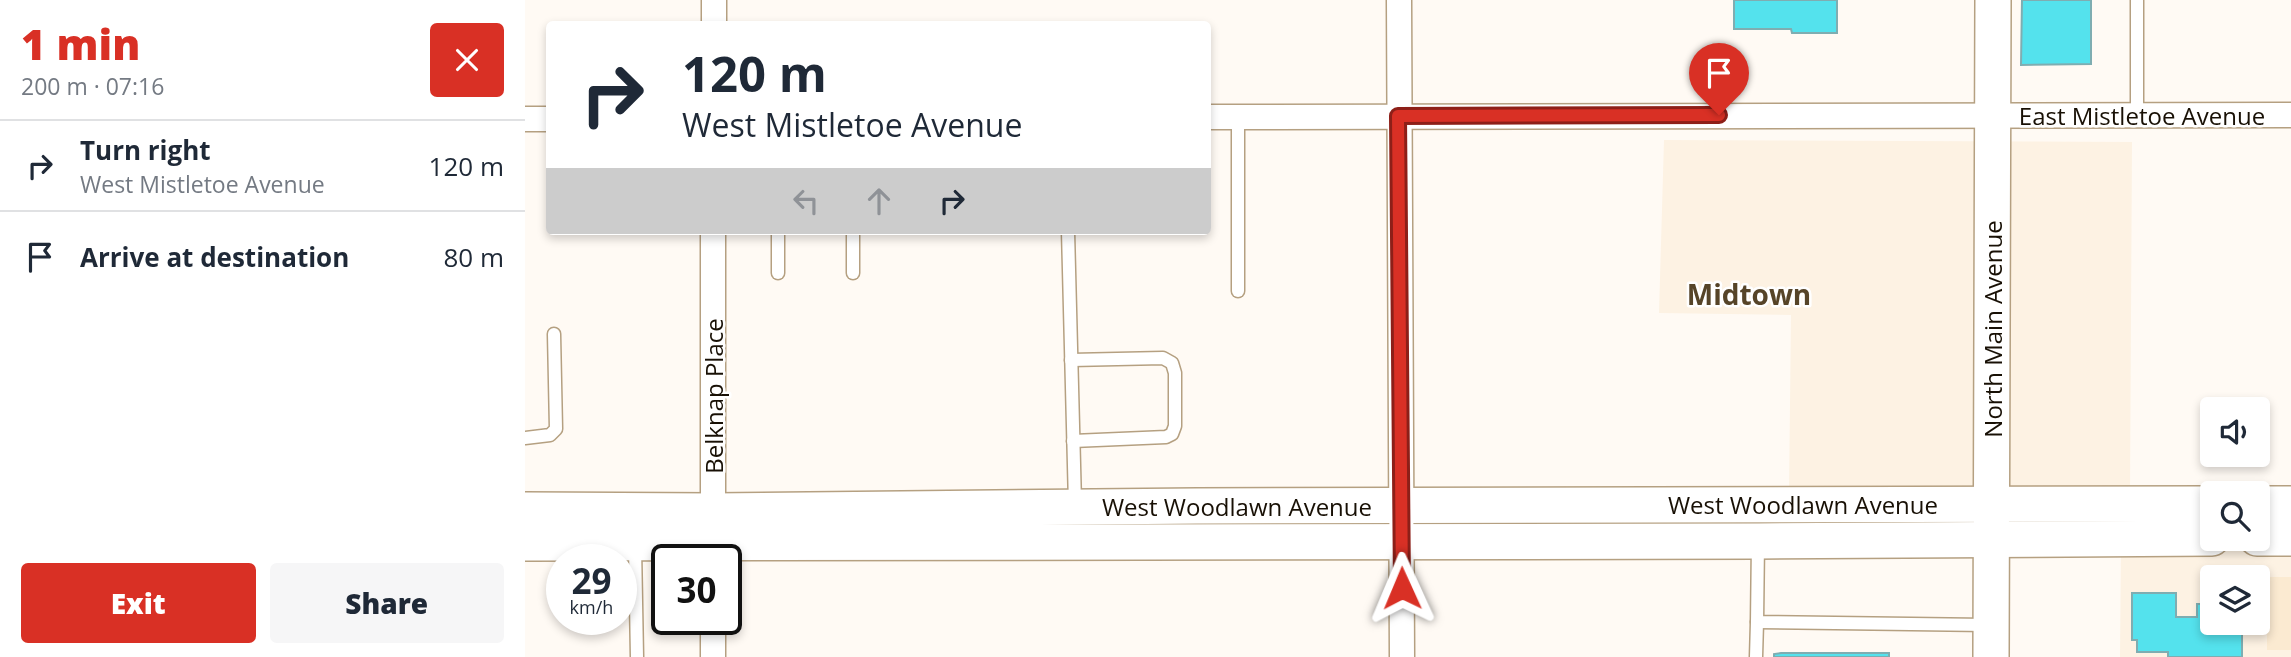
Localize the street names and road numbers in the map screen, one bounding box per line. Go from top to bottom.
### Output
street label: East Mistletoe Avenue [2019,99,2265,132]
street label: North Main Avenue [1976,220,2009,438]
street label: Belknap Place [697,318,730,474]
street label: West Woodlawn Avenue [1668,488,1938,521]
street label: West Woodlawn Avenue [1102,490,1372,523]

